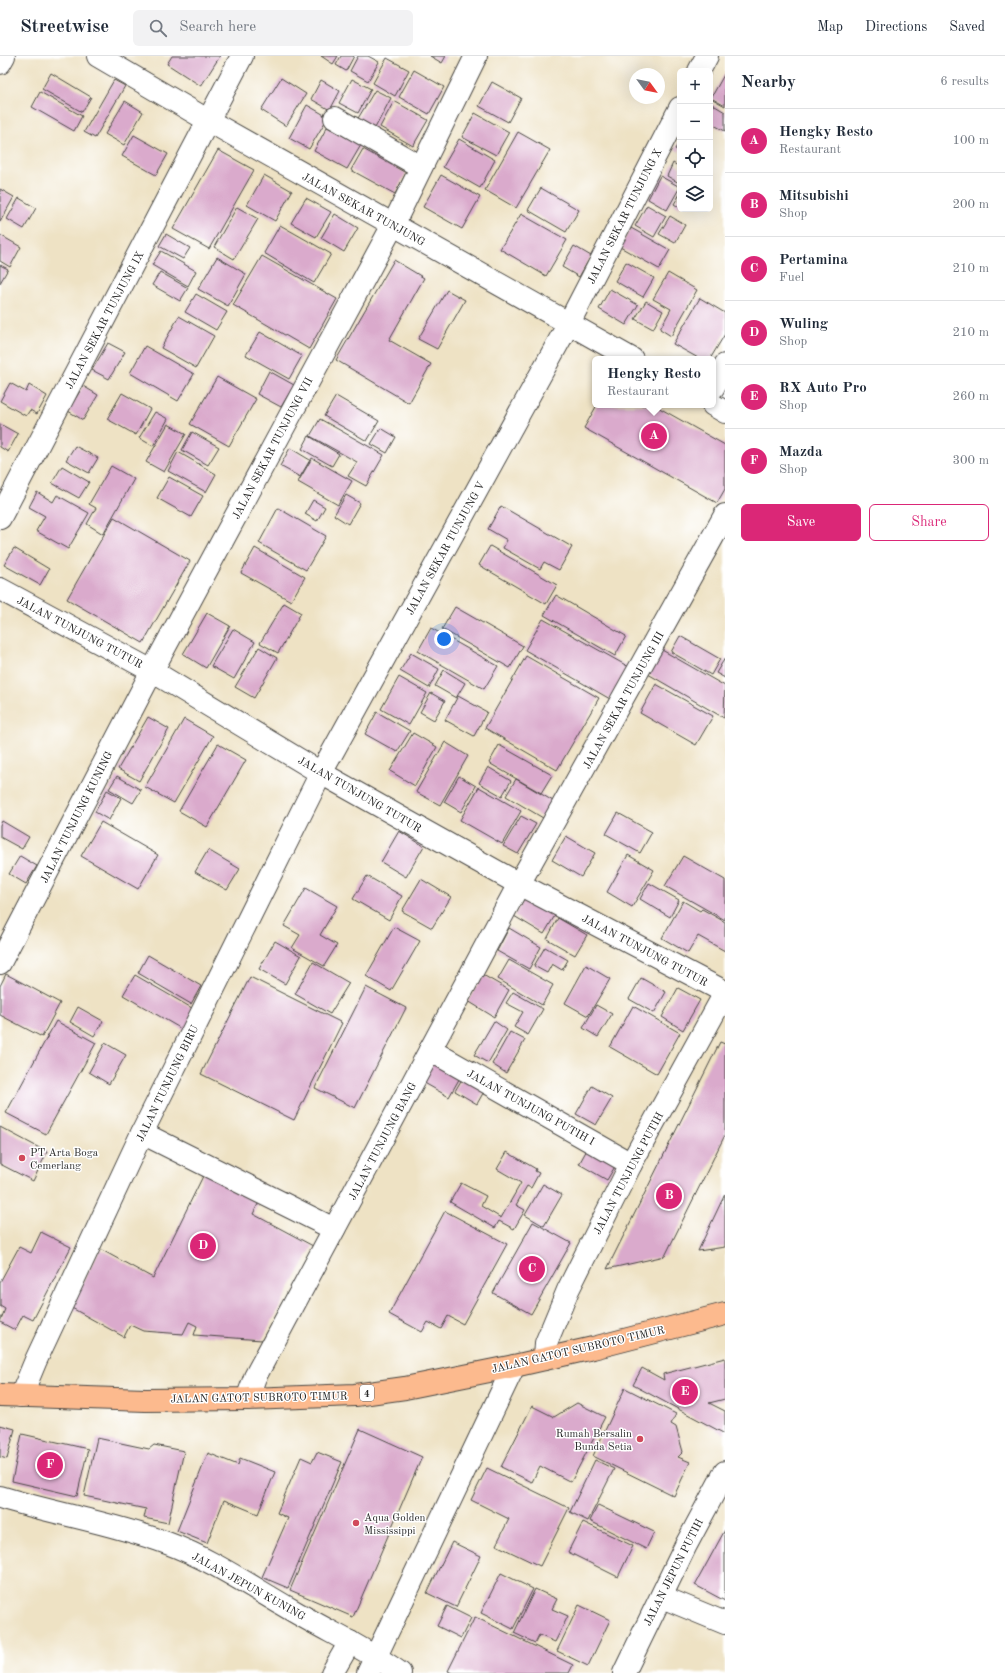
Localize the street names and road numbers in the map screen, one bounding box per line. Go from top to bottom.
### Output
street label: JALAN SEKAR TUNJUNG X [586,147,664,286]
street label: JALAN SEKAR TUNJUNG [300,172,427,249]
street label: JALAN SEKAR TUNJUNG IX [64,250,146,392]
street label: JALAN SEKAR TUNJUNG VII [231,376,316,522]
street label: JALAN SEKAR TUNJUNG V [405,480,488,617]
street label: JALAN TUNJUNG TUTUR [15,595,144,671]
street label: JALAN SEKAR TUNJUNG III [582,630,667,771]
street label: JALAN TUNJUNG KUNING [39,750,115,885]
street label: JALAN TUNJUNG TUTUR [296,755,423,835]
street label: JALAN TUNJUNG TUTUR [580,913,709,989]
street label: JALAN TUNJUNG BIRU [135,1023,201,1144]
street label: JALAN TUNJUNG PUTIH I [465,1069,596,1148]
street label: JALAN TUNJUNG BANG [348,1081,419,1202]
street label: JALAN TUNJUNG PUTIH [592,1111,666,1237]
street label: JALAN GATOT SUBROTO TIMUR [491,1325,666,1376]
road number: 4 [360,1385,374,1401]
street label: JALAN GATOT SUBROTO TIMUR [170,1391,348,1406]
street label: JALAN JEPUN PUTIH [643,1517,706,1628]
street label: JALAN JEPUN KUNING [190,1551,307,1623]

